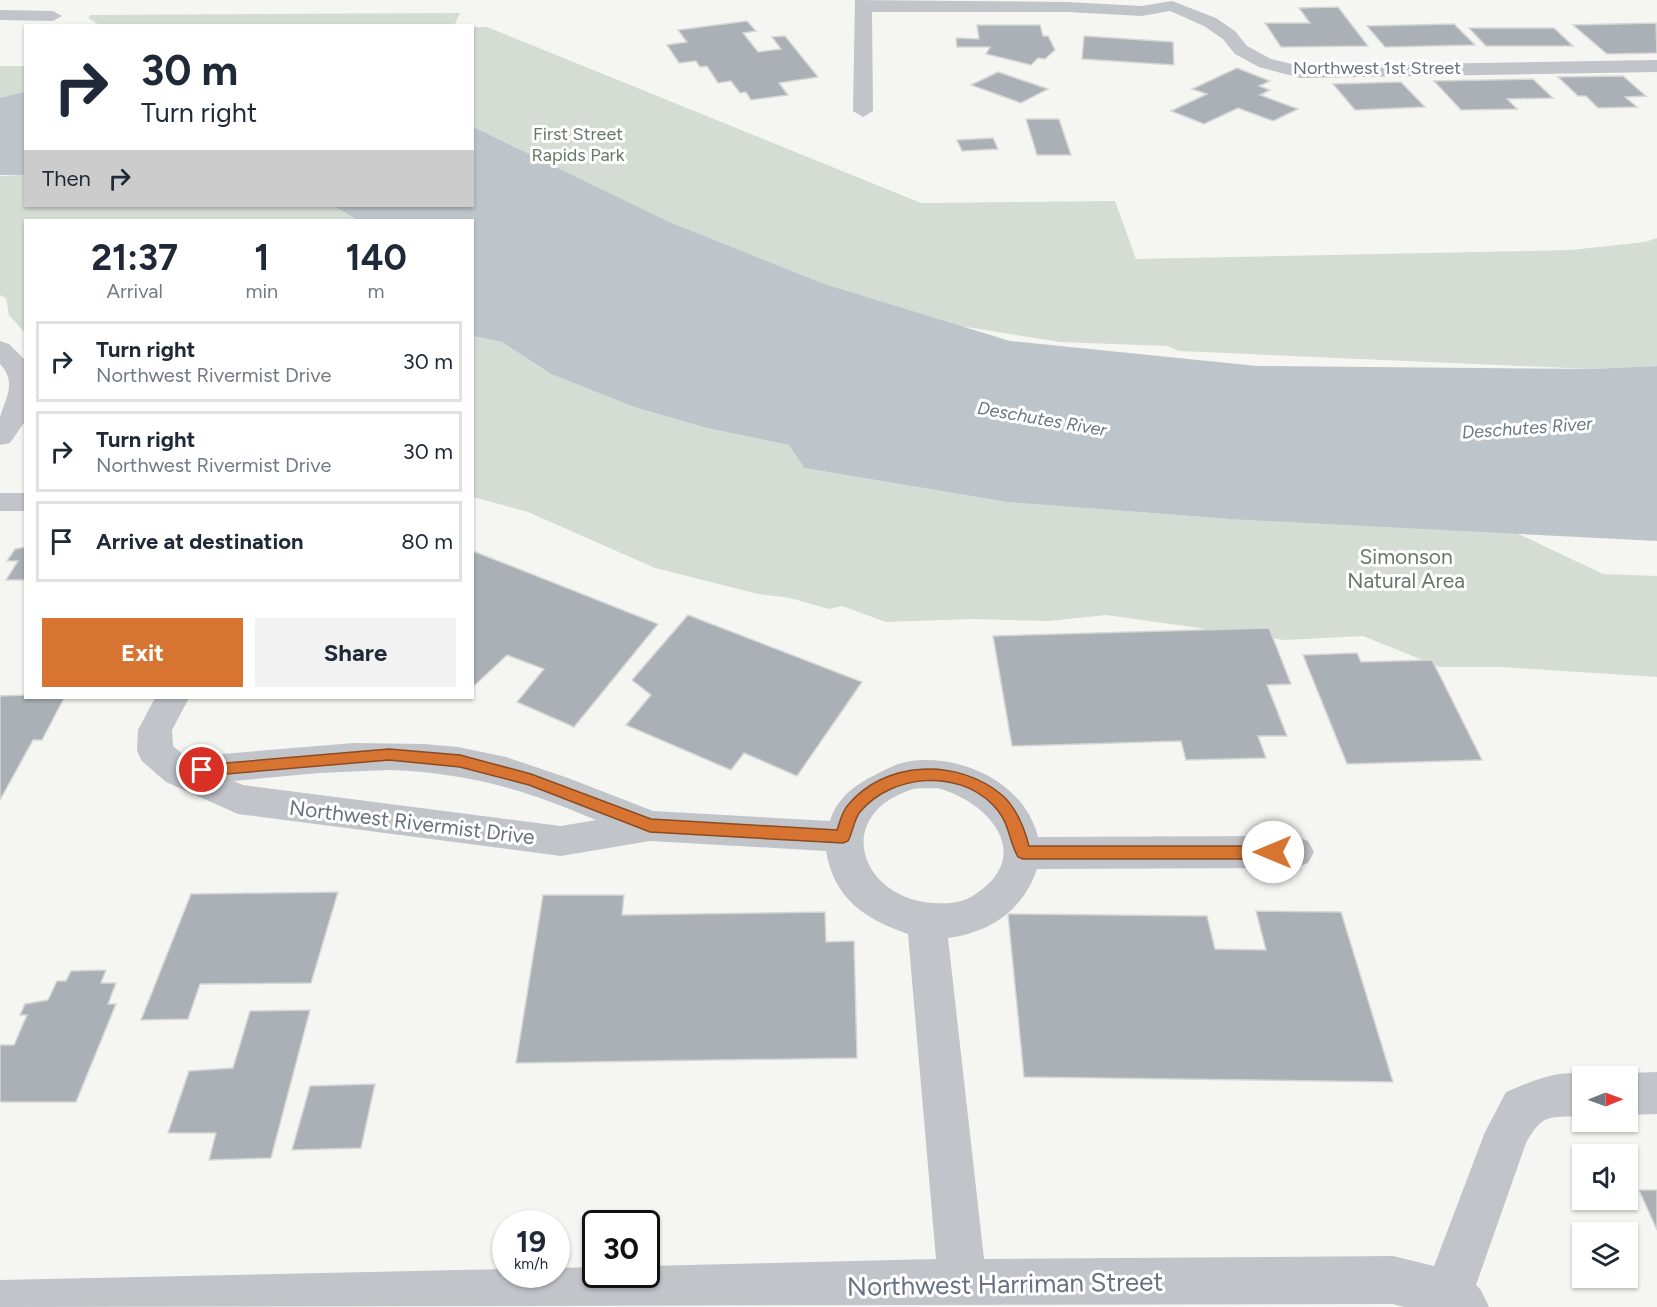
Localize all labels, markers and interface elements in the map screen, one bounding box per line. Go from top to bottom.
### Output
text: 30 m [141,45,238,96]
icon: right [42,48,120,126]
street label: Northwest 1st Street [1293,57,1461,79]
text: Turn right [141,96,257,129]
park label: First Street Rapids Park [532,123,625,166]
icon: right [103,162,136,195]
text: Then [42,165,91,192]
text: 21:37 [91,236,178,279]
text: 1 [254,236,269,279]
text: 140 [345,236,407,279]
text: Arrival [106,279,163,303]
text: min [245,279,278,303]
text: m [368,279,385,303]
text: Turn right [96,336,195,363]
icon: right [45,345,78,378]
text: 30 m [403,348,453,375]
text: Northwest Rivermist Drive [96,363,331,387]
water label: Deschutes River [976,397,1109,441]
water label: Deschutes River [1461,412,1594,444]
text: Turn right [96,426,195,453]
icon: right [45,435,78,468]
text: 30 m [403,438,453,465]
text: Northwest Rivermist Drive [96,453,331,477]
icon: arrive [45,525,78,558]
text: Arrive at destination [96,528,304,555]
text: 80 m [401,528,453,555]
park label: Simonson Natural Area [1347,544,1465,593]
button: Exit [42,618,243,687]
button: Share [255,618,456,687]
pin [176,744,227,795]
icon: arrive [185,753,218,786]
street label: Northwest Rivermist Drive [288,795,536,849]
position arrow [1241,820,1305,884]
north arrow [1572,1066,1638,1132]
map controls [1572,1066,1638,1288]
button: sound [1572,1144,1638,1210]
speed limit sign: 30 [582,1210,660,1288]
button: layers [1572,1222,1638,1288]
text: 19 [516,1223,546,1260]
text: km/h [514,1255,548,1273]
street label: Northwest Harriman Street [847,1265,1164,1303]

